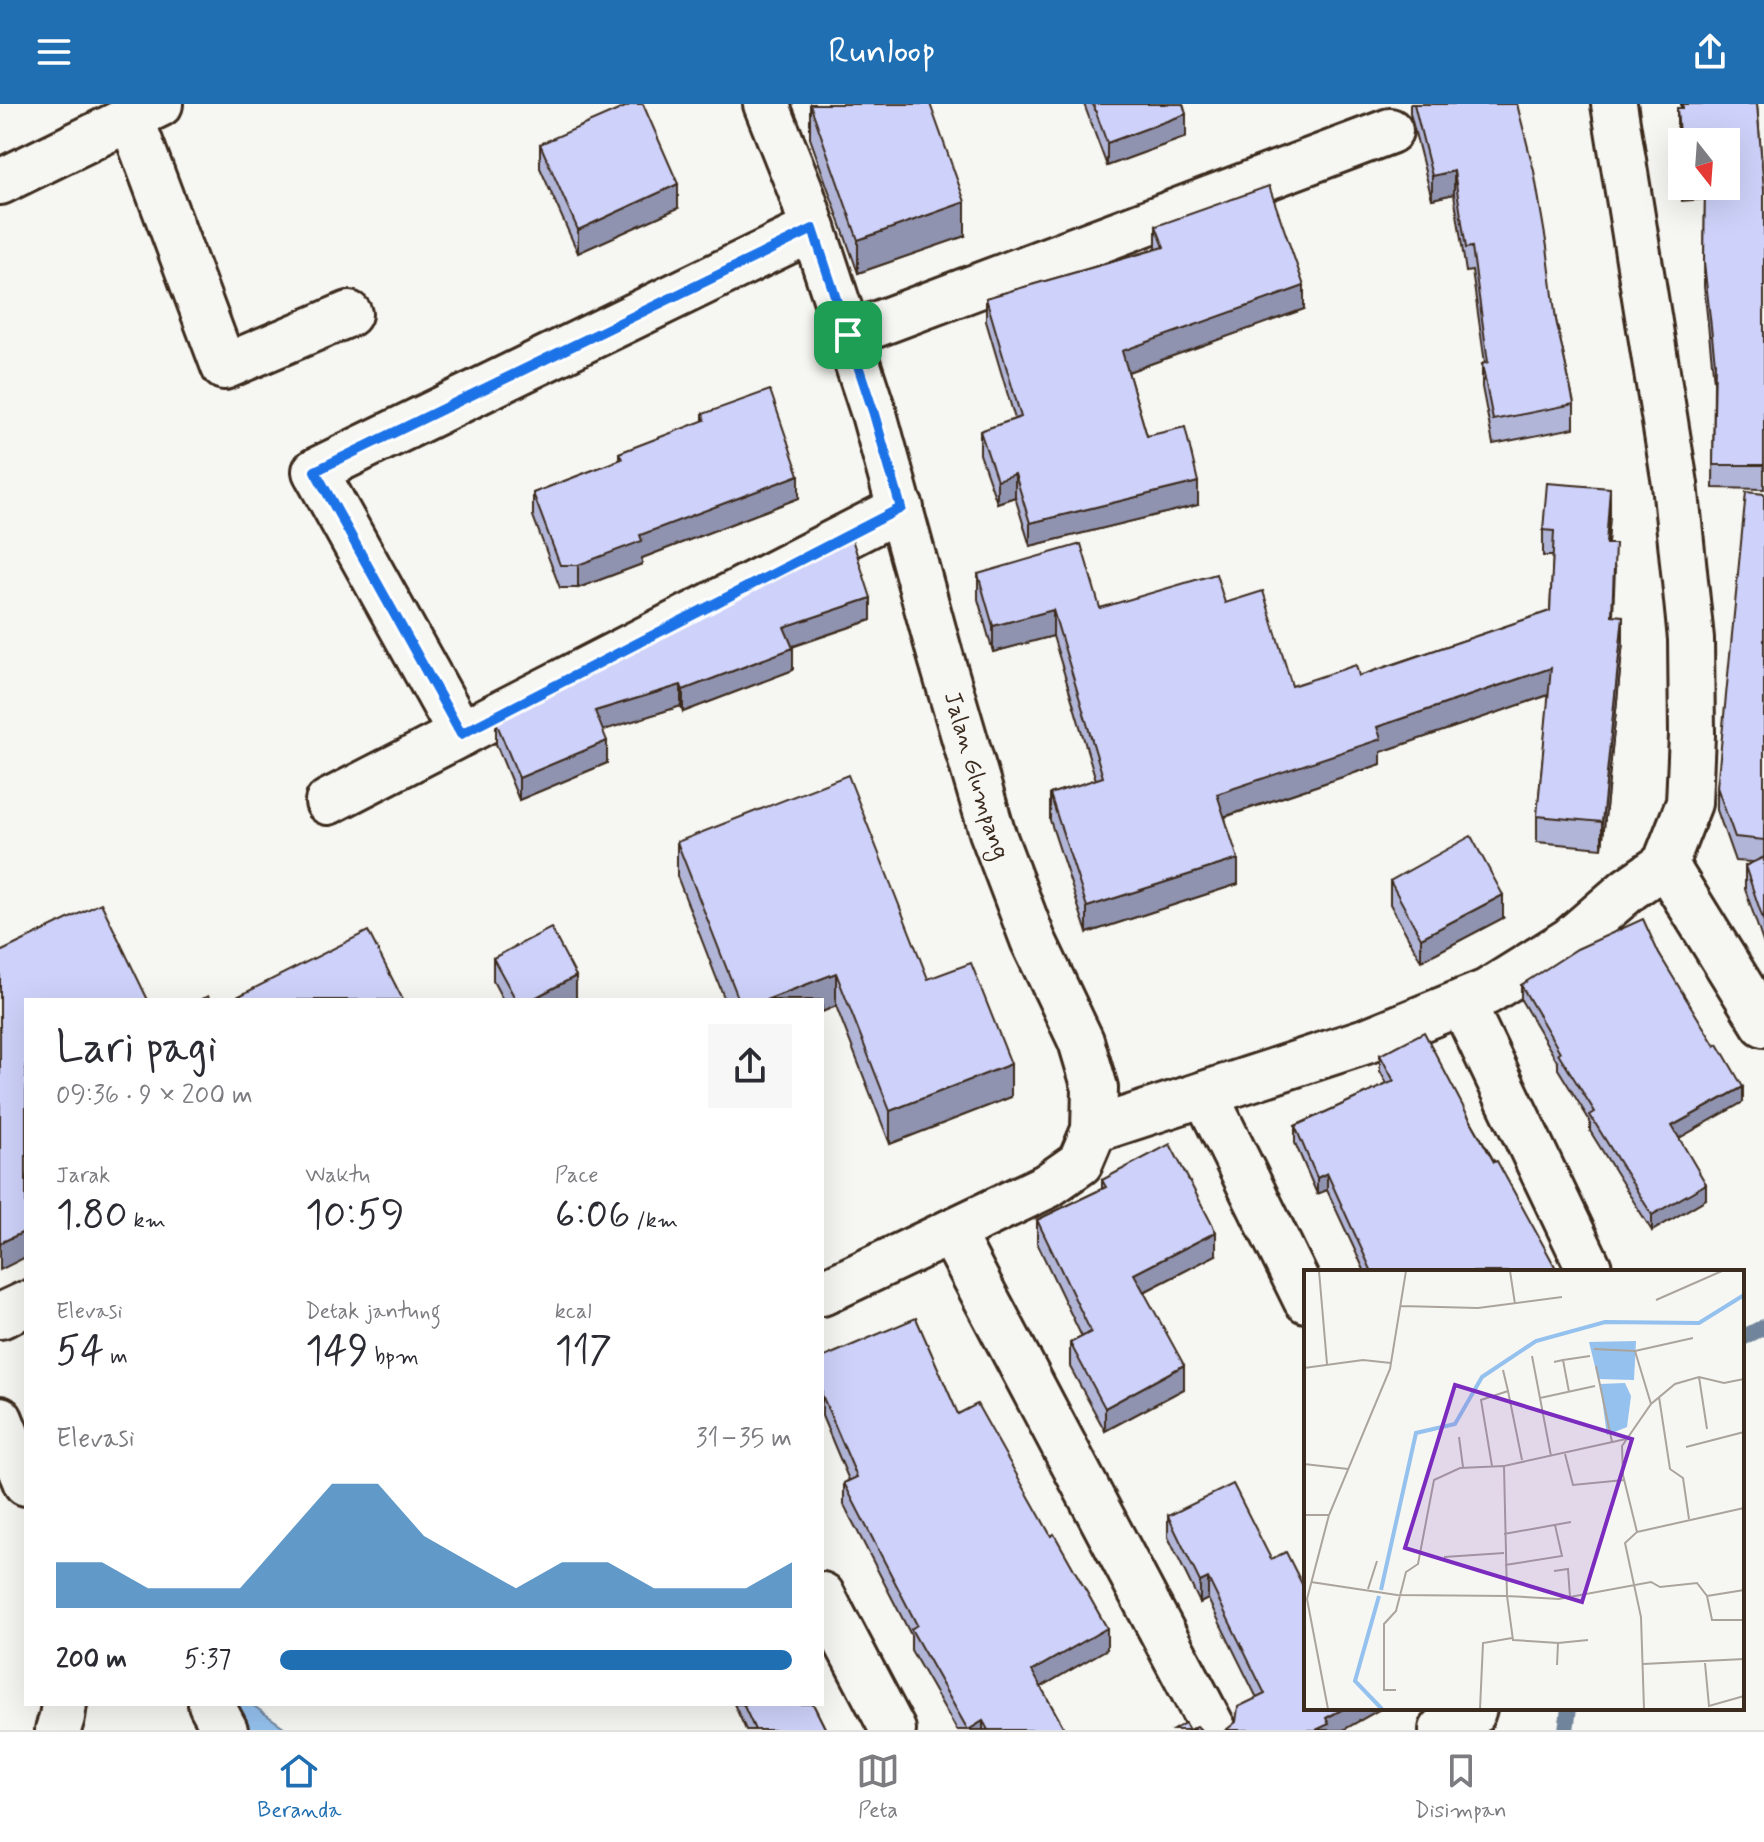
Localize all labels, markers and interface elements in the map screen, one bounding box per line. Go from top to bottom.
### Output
text: Runloop [828,29,936,76]
icon: menu [32,30,76,74]
icon: share [1688,30,1732,74]
north arrow [1668,128,1740,200]
map controls [1668,128,1740,200]
pin [814,301,882,369]
icon: arrive [826,313,870,357]
street label: Jalan Glumpang [936,688,1016,864]
text: Lari pagi [56,1020,217,1078]
button: share [708,1024,792,1108]
text: 09:36 · 9 × 200 m [56,1079,253,1113]
text: Jarak [56,1162,110,1190]
text: Waktu [305,1162,370,1190]
text: Pace [555,1162,598,1190]
text: 1.80 [56,1190,128,1242]
text: 10:59 [305,1190,405,1242]
text: 6:06 [555,1190,630,1242]
text: km [128,1207,166,1235]
text: /km [630,1207,678,1235]
inset map [1304,1270,1744,1710]
text: Elevasi [56,1298,122,1326]
text: Detak jantung [305,1298,441,1326]
text: kcal [555,1298,592,1326]
text: 54 [56,1326,104,1378]
text: 149 [305,1326,369,1378]
text: 117 [555,1326,612,1378]
text: m [104,1343,128,1371]
text: bpm [369,1343,419,1371]
text: Elevasi [56,1422,135,1456]
text: 31–35 m [696,1422,792,1456]
text: 200 m [56,1643,127,1677]
text: 5:37 [184,1643,231,1677]
tab: Beranda [257,1749,342,1825]
tab: Peta [856,1749,900,1825]
tab: Disimpan [1414,1749,1507,1825]

